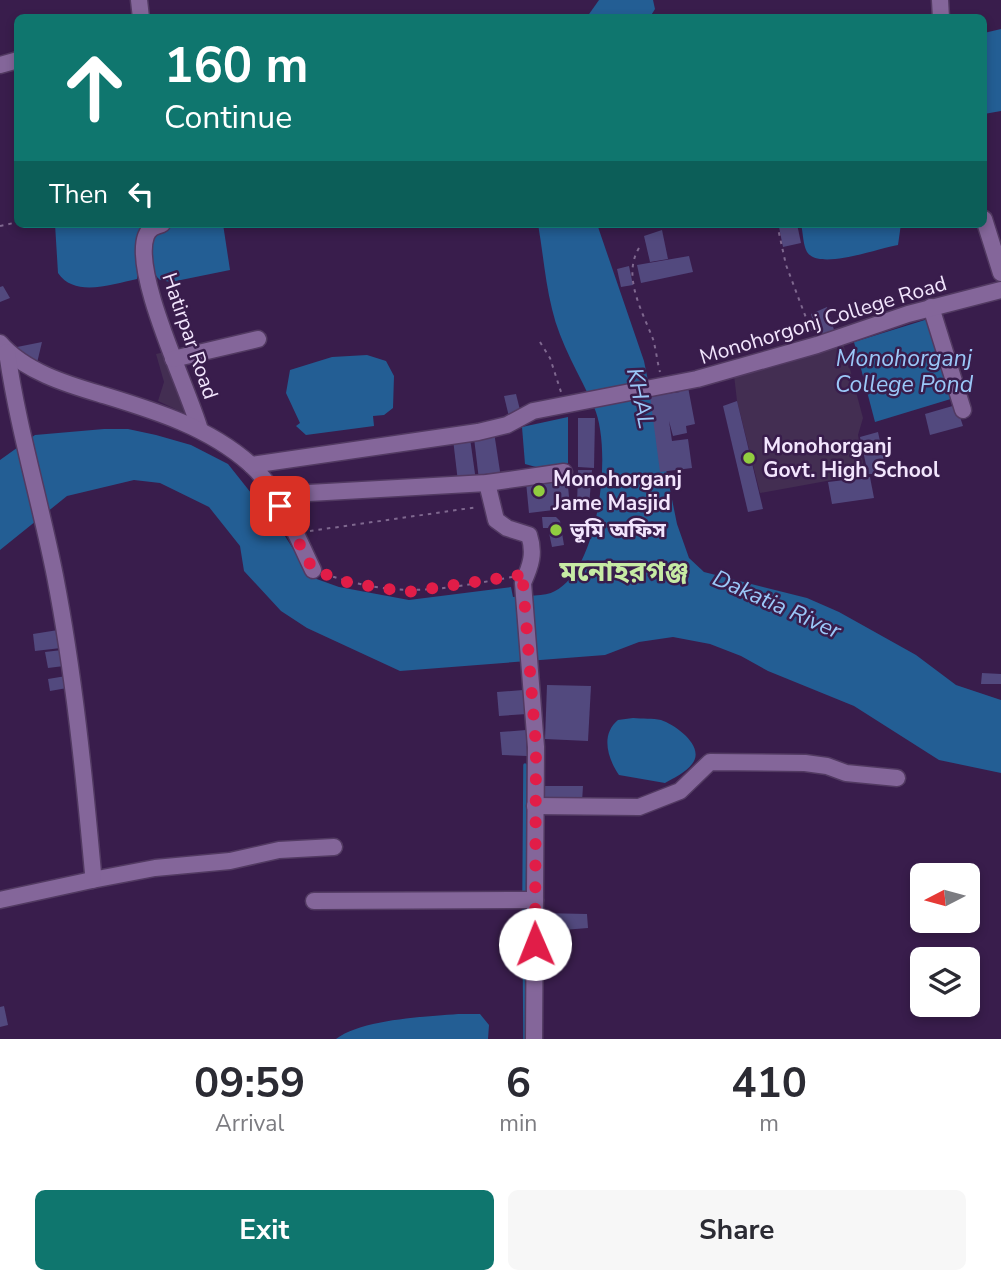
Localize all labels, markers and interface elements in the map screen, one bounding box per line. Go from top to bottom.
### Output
text: 160 m [164,32,308,99]
icon: ahead [49,42,140,133]
text: Continue [164,96,292,139]
icon: left [122,175,160,213]
text: Then [49,177,108,212]
street label: Hatirpar Road [155,269,225,403]
street label: Monohorgonj College Road [696,269,950,371]
water label: Monohorganj College Pond [835,343,974,400]
water label: KHAL [619,365,662,431]
place label: Monohorganj Govt. High School [763,432,940,484]
marker: Monohorganj Govt. High School [741,450,757,466]
place label: Monohorganj Jame Masjid [552,465,682,517]
pin [250,476,310,536]
marker: Monohorganj Jame Masjid [531,483,547,499]
icon: arrive [261,487,299,525]
place label: ভূমি অফিস [569,516,666,544]
marker: ভূমি অফিস [548,522,564,538]
district label: মনোহরগঞ্জ [558,553,689,591]
water label: Dakatia River [708,562,846,647]
north arrow [910,863,980,933]
map controls [910,863,980,1017]
position arrow [498,907,572,981]
button: layers [910,947,980,1017]
text: 09:59 [194,1055,305,1112]
text: 6 [506,1055,531,1112]
text: 410 [731,1055,807,1112]
text: Arrival [215,1108,284,1139]
text: min [499,1108,537,1139]
text: m [759,1108,779,1139]
button: Exit [35,1190,494,1270]
button: Share [508,1190,966,1270]

